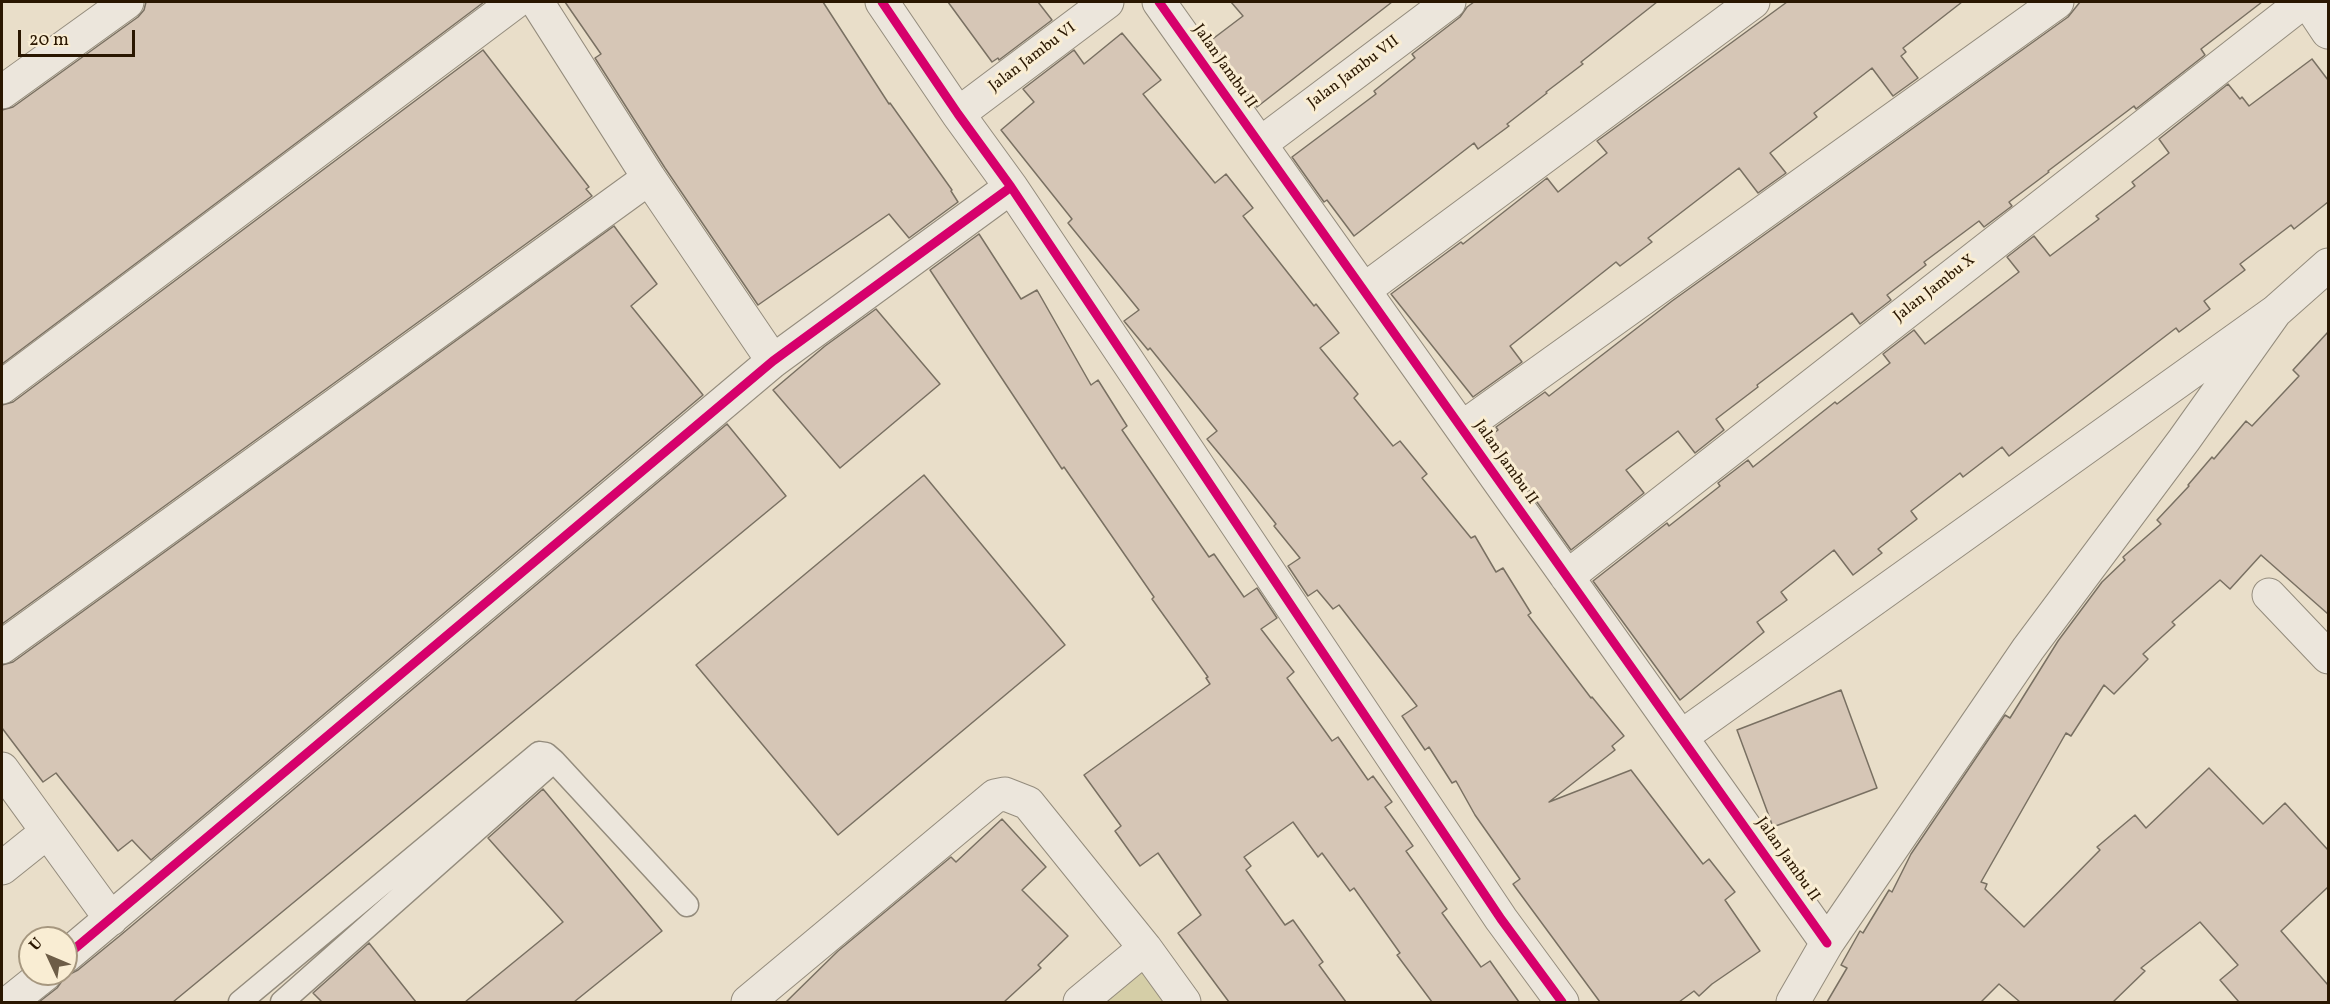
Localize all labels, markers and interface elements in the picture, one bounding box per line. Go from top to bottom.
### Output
scale bar [21,18,138,56]
street label: Jalan Jambu VI [986,19,1080,97]
street label: Jalan Jambu II [1188,21,1260,113]
text: 20 m [29,28,69,53]
street label: Jalan Jambu VII [1305,32,1403,114]
street label: Jalan Jambu X [1891,251,1979,327]
street label: Jalan Jambu II [1469,417,1541,509]
street label: Jalan Jambu II [1751,814,1823,906]
north arrow [18,926,78,986]
text: U [25,933,48,956]

